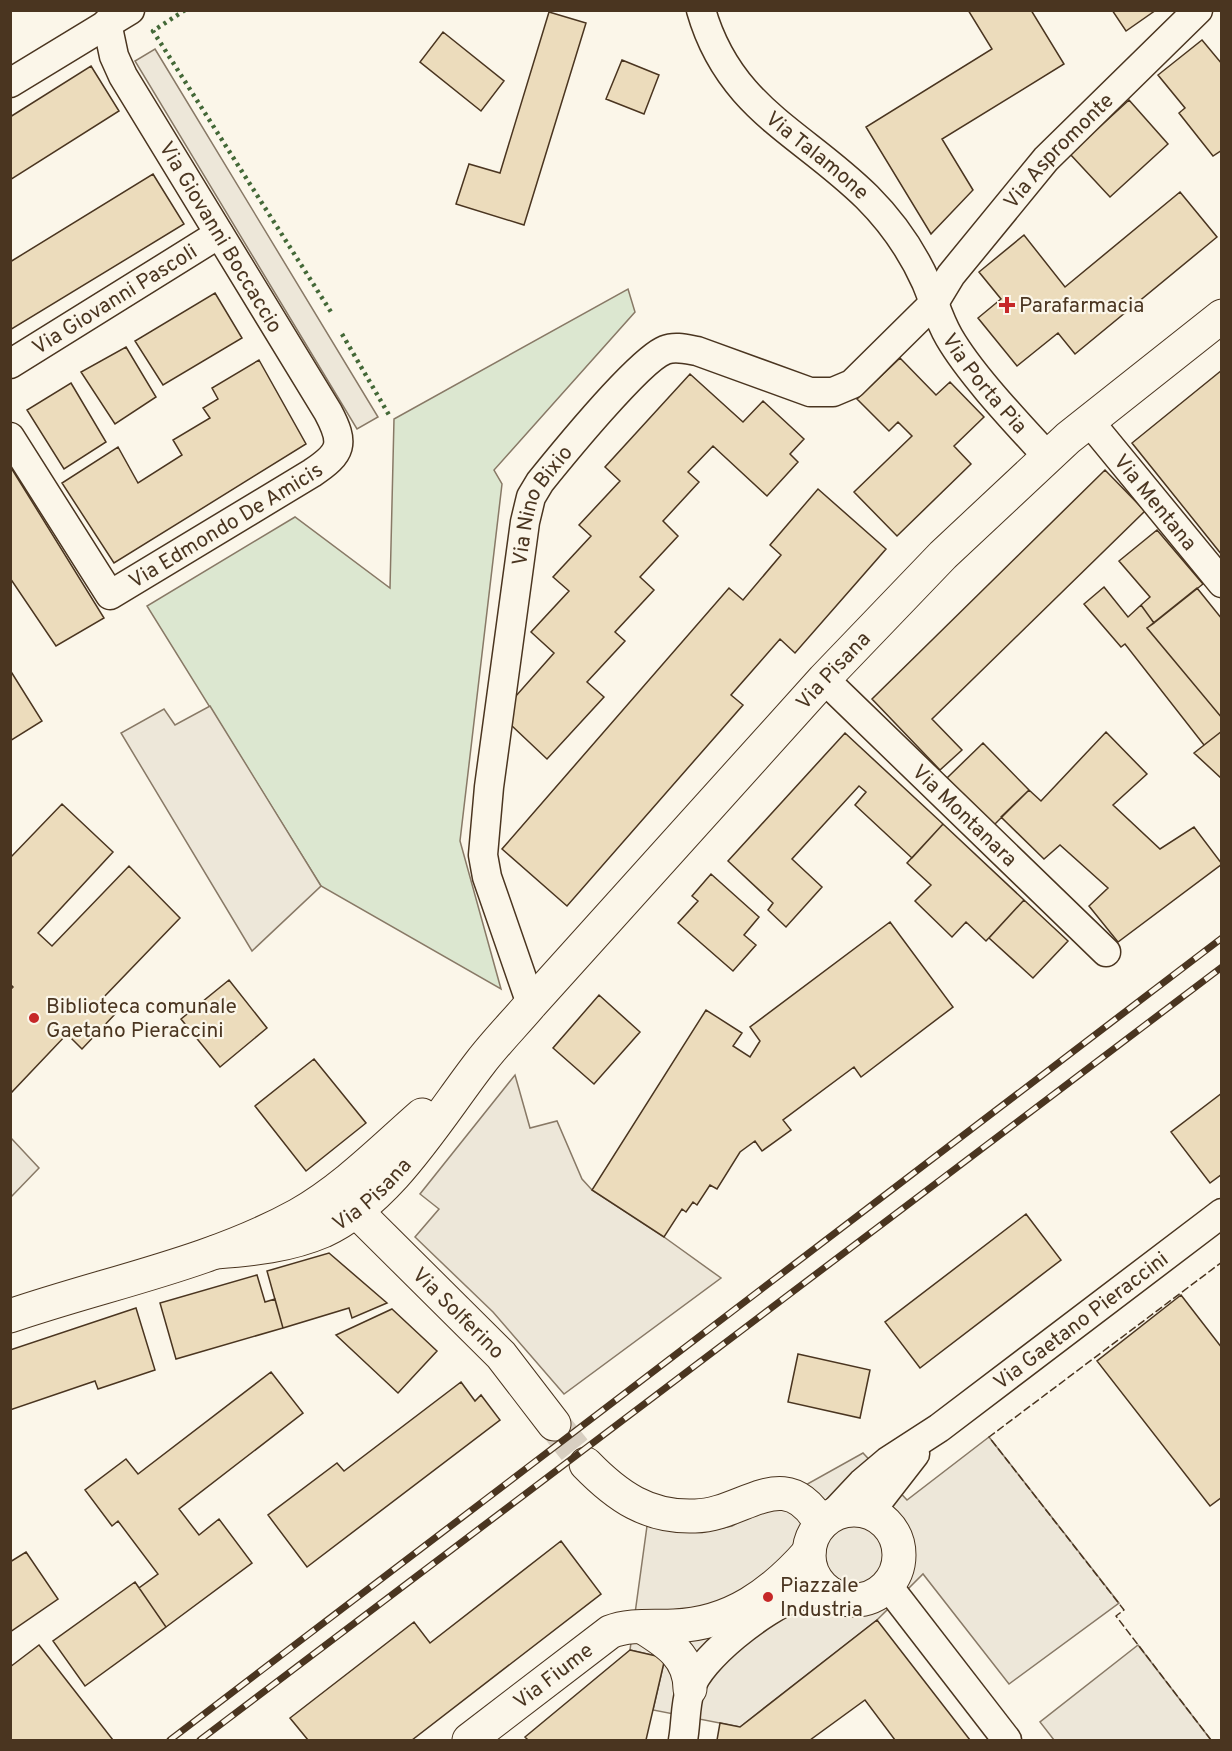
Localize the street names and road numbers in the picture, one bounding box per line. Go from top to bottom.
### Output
street label: Via Aspromonte [999,88,1120,215]
street label: Via Talamone [759,106,874,207]
street label: Via Giovanni Boccaccio [152,137,288,339]
street label: Via Giovanni Pascoli [28,239,203,362]
street label: Via Porta Pia [935,329,1032,440]
street label: Via Nino Bixio [507,440,579,568]
street label: Via Mentana [1107,449,1202,557]
street label: Via Edmondo De Amicis [124,457,329,595]
street label: Via Pisana [791,626,877,716]
street label: Via Montanara [905,759,1022,873]
street label: Via Pisana [328,1153,418,1238]
street label: Via Gaetano Pieraccini [989,1246,1174,1397]
street label: Via Solferino [406,1262,510,1366]
street label: Via Fiume [509,1638,599,1716]

